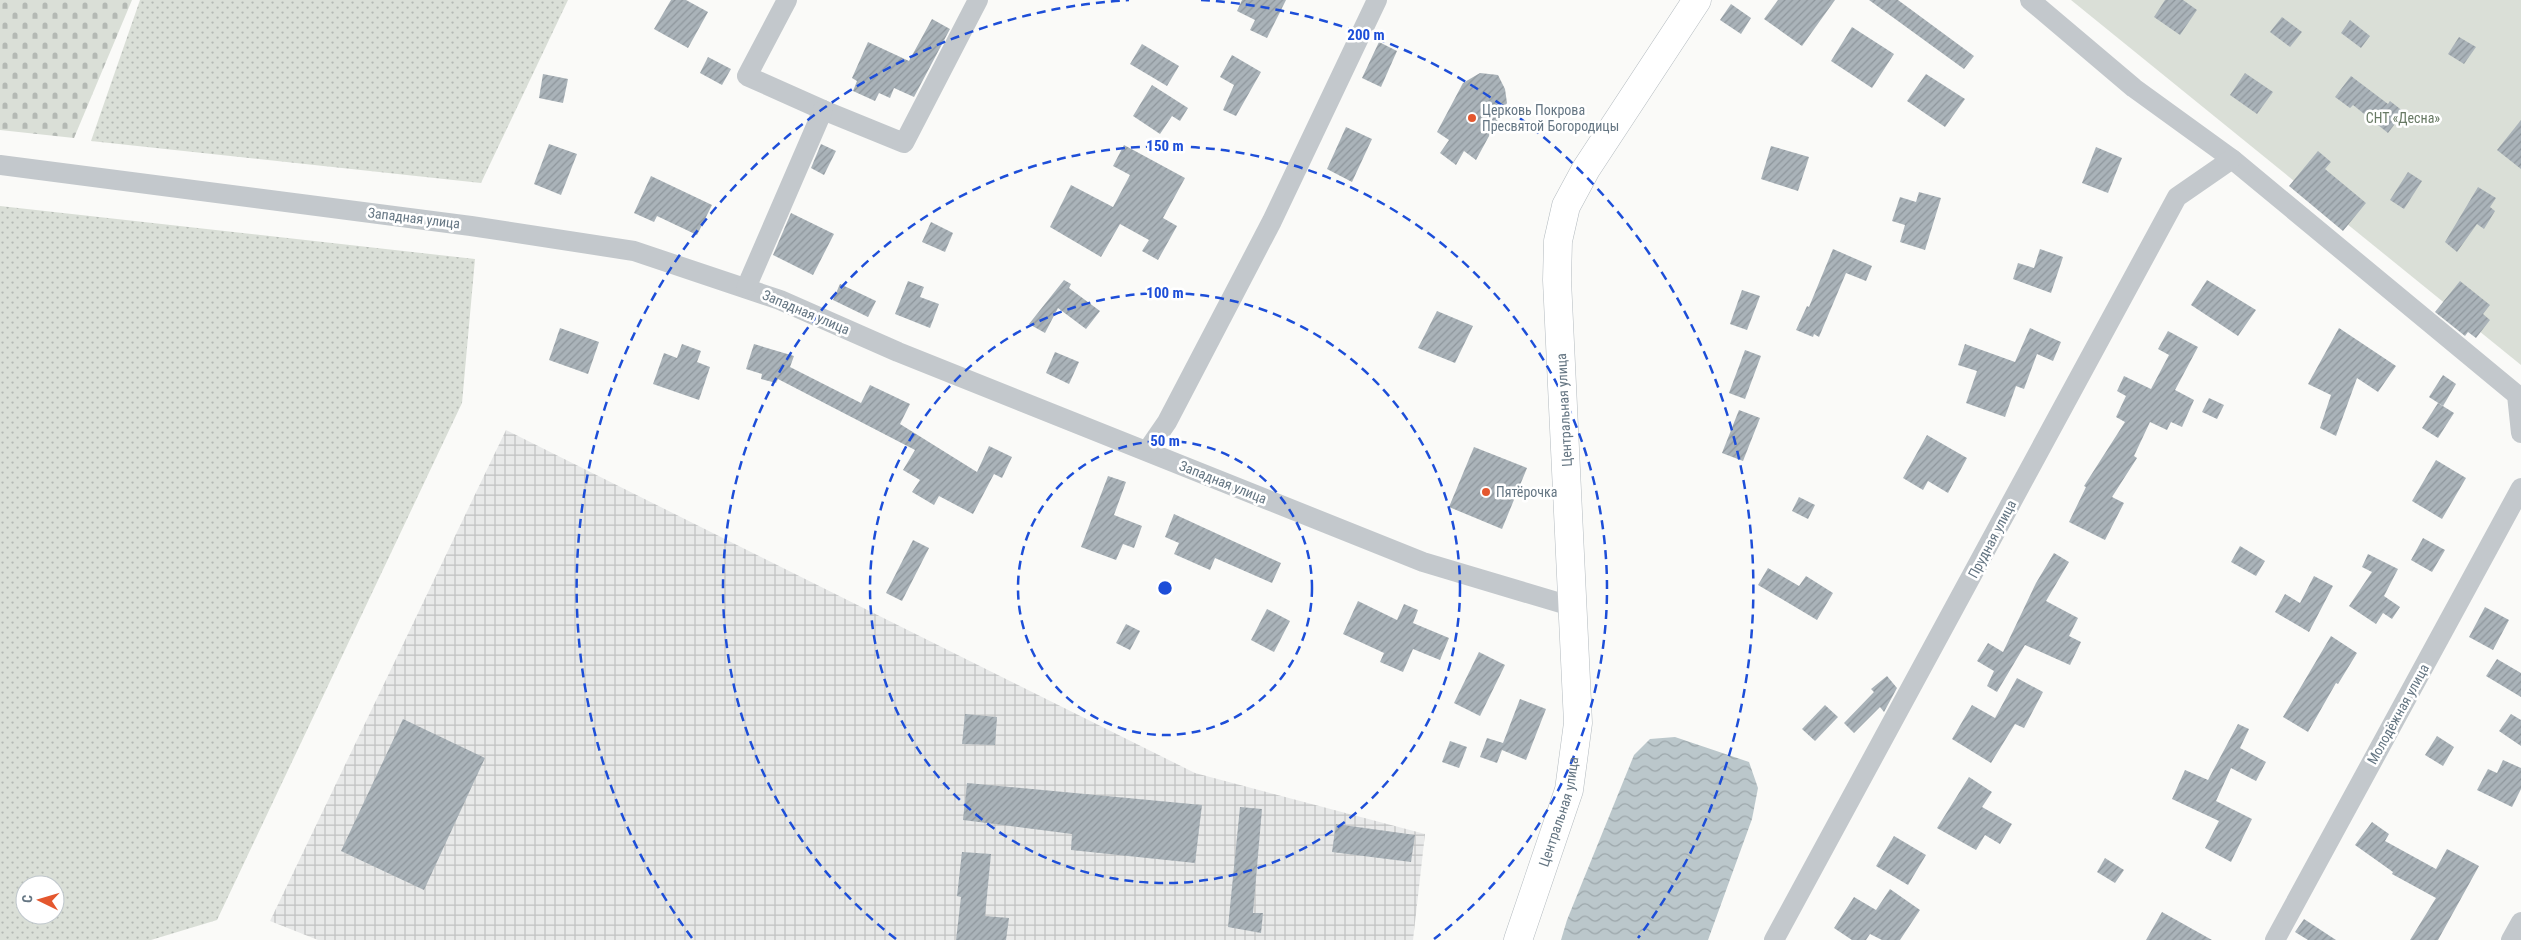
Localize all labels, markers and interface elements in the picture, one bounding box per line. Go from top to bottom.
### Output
text: 200 m [1347,26,1385,44]
place label: Церковь Покрова Пресвятой Богородицы [1482,102,1619,134]
park label: СНТ «Десна» [2366,110,2440,126]
marker: Церковь Покрова Пресвятой Богородицы [1466,112,1478,124]
text: 150 m [1146,137,1184,155]
street label: Западная улица [367,204,461,232]
text: 100 m [1146,284,1184,302]
street label: Западная улица [760,286,852,338]
street label: Центральная улица [1553,353,1575,467]
text: 50 m [1150,432,1180,450]
street label: Западная улица [1177,457,1269,507]
place label: Пятёрочка [1496,484,1558,500]
marker: Пятёрочка [1480,486,1492,498]
street label: Прудная улица [1965,497,2019,581]
centre of rings [1156,579,1174,597]
street label: Молодёжная улица [2364,661,2432,767]
street label: Центральная улица [1536,756,1581,869]
north arrow [15,875,65,925]
text: С [19,894,35,904]

